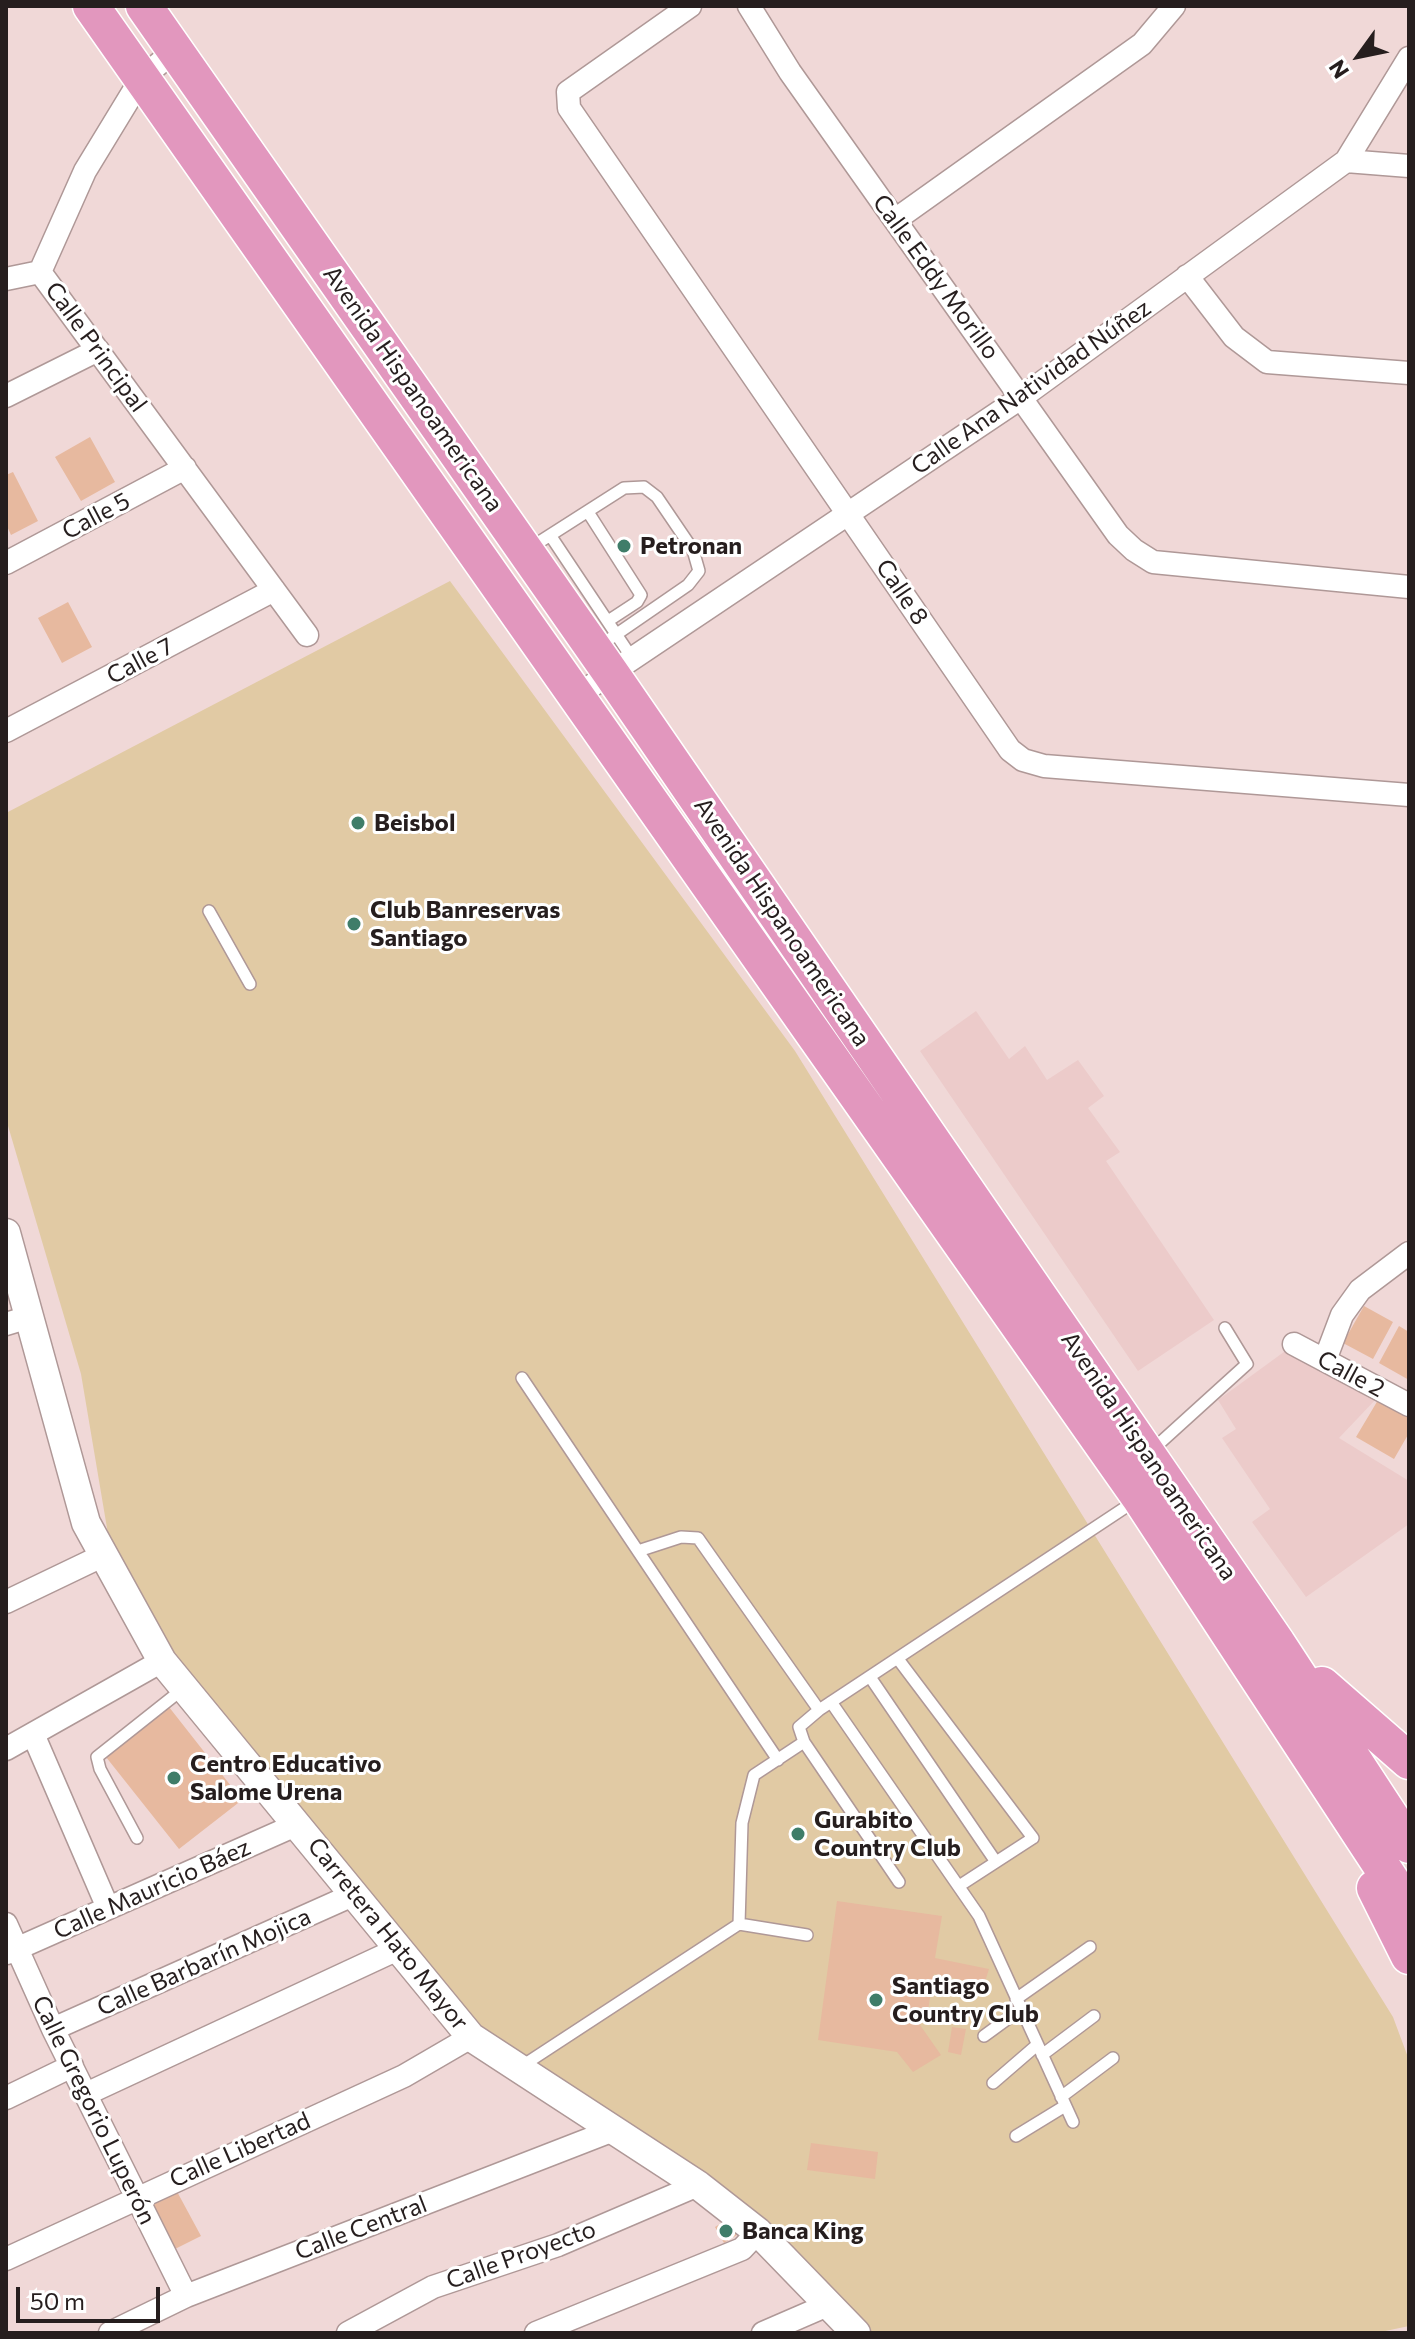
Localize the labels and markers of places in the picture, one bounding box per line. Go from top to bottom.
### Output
place label: Petronan [640,532,742,560]
marker: Petronan [615,537,633,555]
place label: Beisbol [374,809,455,837]
marker: Beisbol [349,814,367,832]
place label: Club Banreservas Santiago [370,896,560,952]
marker: Club Banreservas Santiago [345,915,363,933]
place label: Centro Educativo Salome Urena [190,1750,382,1806]
marker: Centro Educativo Salome Urena [165,1769,183,1787]
place label: Gurabito Country Club [814,1806,961,1862]
marker: Gurabito Country Club [789,1825,807,1843]
place label: Santiago Country Club [892,1972,1039,2028]
marker: Santiago Country Club [867,1991,885,2009]
place label: Banca King [742,2217,864,2245]
marker: Banca King [717,2222,735,2240]

